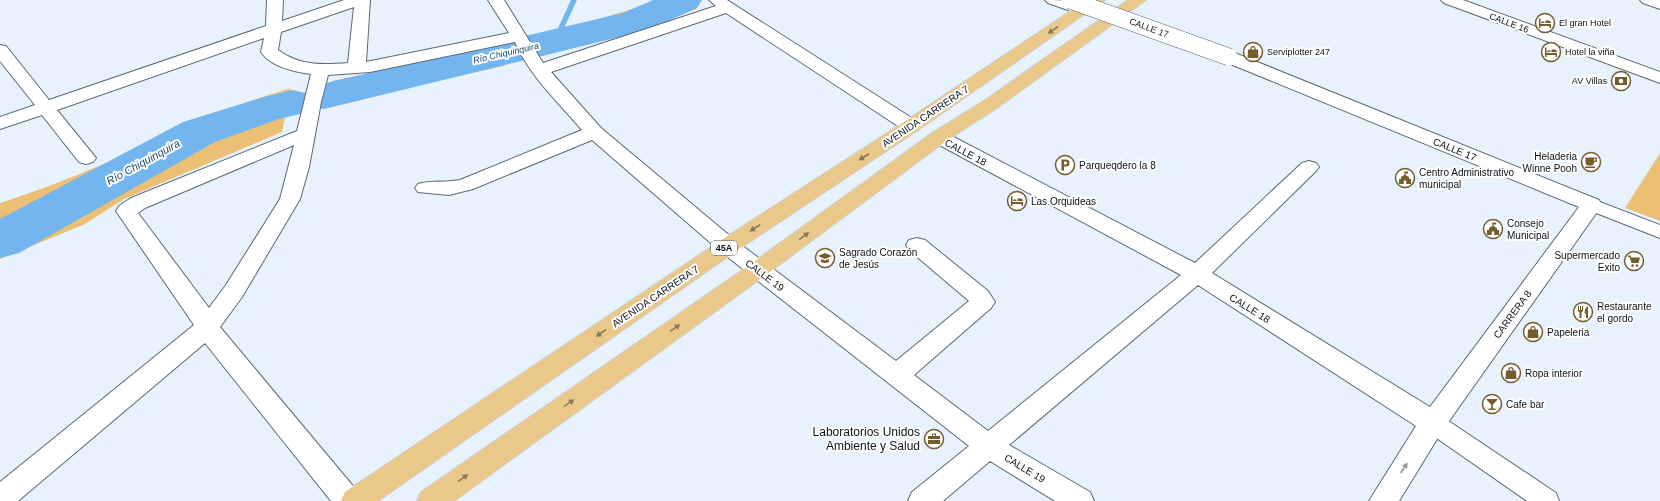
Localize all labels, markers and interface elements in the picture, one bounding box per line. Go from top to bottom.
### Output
street label: CALLE 16 [1488,11,1530,35]
hotel icon: El gran Hotel [1534,12,1556,34]
street label: CALLE 17 [1128,16,1170,40]
place label: El gran Hotel [1559,18,1611,28]
one-way arrow [1048,26,1058,34]
water label: Río Chiquinquira [472,41,540,65]
shop icon: Serviplotter 247 [1242,41,1264,63]
hotel icon: Hotel la viña [1540,41,1562,63]
place label: Serviplotter 247 [1267,47,1330,57]
place label: Hotel la viña [1565,47,1615,57]
bank icon: AV Villas [1610,70,1632,92]
place label: AV Villas [1572,76,1607,86]
street label: AVENIDA CARRERA 7 [880,83,971,150]
street label: CALLE 17 [1432,136,1478,163]
water label: Río Chiquinquira [104,137,182,187]
street label: CALLE 18 [943,137,989,168]
place label: Heladeria Winne Pooh [1523,151,1577,174]
cafe icon: Heladeria Winne Pooh [1580,151,1602,173]
one-way arrow [859,153,869,161]
parking icon: Parqueqdero la 8 [1054,154,1076,176]
place label: Parqueqdero la 8 [1079,160,1156,171]
public building icon: Centro Administrativo municipal [1394,167,1416,189]
place label: Centro Administrativo municipal [1419,167,1514,190]
hotel icon: Las Orquideas [1006,190,1028,212]
place label: Las Orquideas [1031,196,1096,207]
public building icon: Consejo Municipal [1482,218,1504,240]
place label: Consejo Municipal [1507,218,1549,241]
one-way arrow [750,224,760,232]
one-way arrow [798,232,809,241]
road number: 45A [711,241,737,255]
school or university icon: Sagrado Corazón de Jesús [814,247,836,269]
place label: Sagrado Corazón de Jesús [839,247,917,270]
place label: Supermercado Exito [1554,250,1620,273]
supermarket icon: Supermercado Exito [1623,250,1645,272]
street label: CALLE 19 [743,257,787,294]
street label: AVENIDA CARRERA 7 [610,263,701,330]
street label: CARRERA 8 [1491,288,1534,340]
street label: CALLE 18 [1227,292,1272,325]
restaurant icon: Restaurante el gordo [1572,301,1594,323]
place label: Restaurante el gordo [1597,301,1652,324]
shop icon: Papeleria [1522,321,1544,343]
one-way arrow [670,324,680,332]
place label: Papeleria [1547,327,1590,338]
one-way arrow [595,329,607,336]
shop icon: Ropa interior [1500,362,1522,384]
place label: Ropa interior [1525,368,1583,379]
bar icon: Cafe bar [1481,393,1503,415]
one-way arrow [564,399,574,407]
place label: Cafe bar [1506,399,1545,410]
place label: Laboratorios Unidos Ambiente y Salud [813,425,920,453]
office icon: Laboratorios Unidos Ambiente y Salud [923,428,945,450]
street label: CALLE 19 [1002,452,1047,485]
one-way arrow [1400,463,1408,473]
one-way arrow [457,474,468,483]

